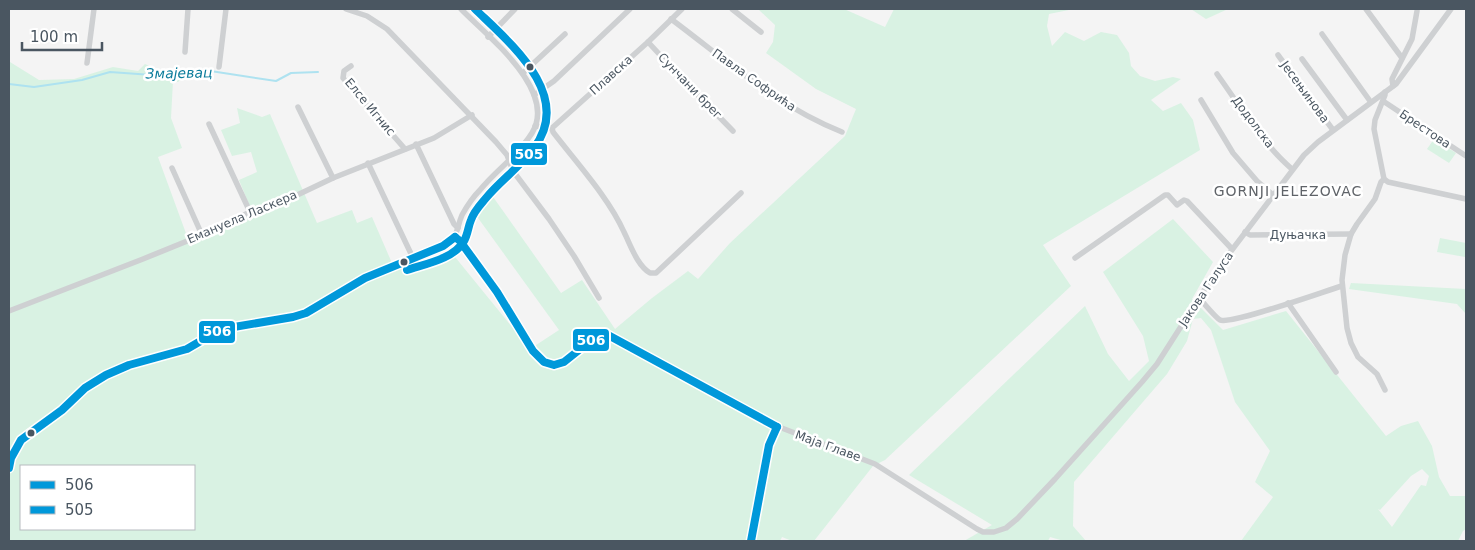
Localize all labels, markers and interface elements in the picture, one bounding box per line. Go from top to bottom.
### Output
scale bar [22,20,102,52]
text: 100 m [30,28,78,46]
street label: Павла Софрића [709,46,799,114]
street label: Сунчани брег [655,50,725,122]
street label: Плавска [587,52,635,98]
street label: Јесењинова [1277,58,1332,126]
unlabelled marker [525,62,535,72]
water label: Змајевац [145,64,213,82]
street label: Елсе Игнис [342,75,398,139]
street label: Додолска [1229,93,1277,151]
street label: Брестова [1397,107,1453,151]
line badge: 505 [510,142,548,166]
text: 505 [514,146,544,162]
district label: GORNJI JELEZOVAC [1214,183,1362,199]
street label: Емануела Ласкера [185,188,299,246]
street label: Дуњачка [1270,228,1326,242]
street label: Јакова Галуса [1175,249,1236,330]
unlabelled marker [399,257,409,267]
line badge: 506 [198,320,236,344]
text: 506 [202,323,232,339]
line badge: 506 [572,328,610,352]
text: 506 [576,332,606,348]
unlabelled marker [26,428,36,438]
street label: Маја Главе [793,428,863,464]
legend [20,465,195,530]
text: 506 [65,476,94,494]
text: 505 [65,501,94,519]

